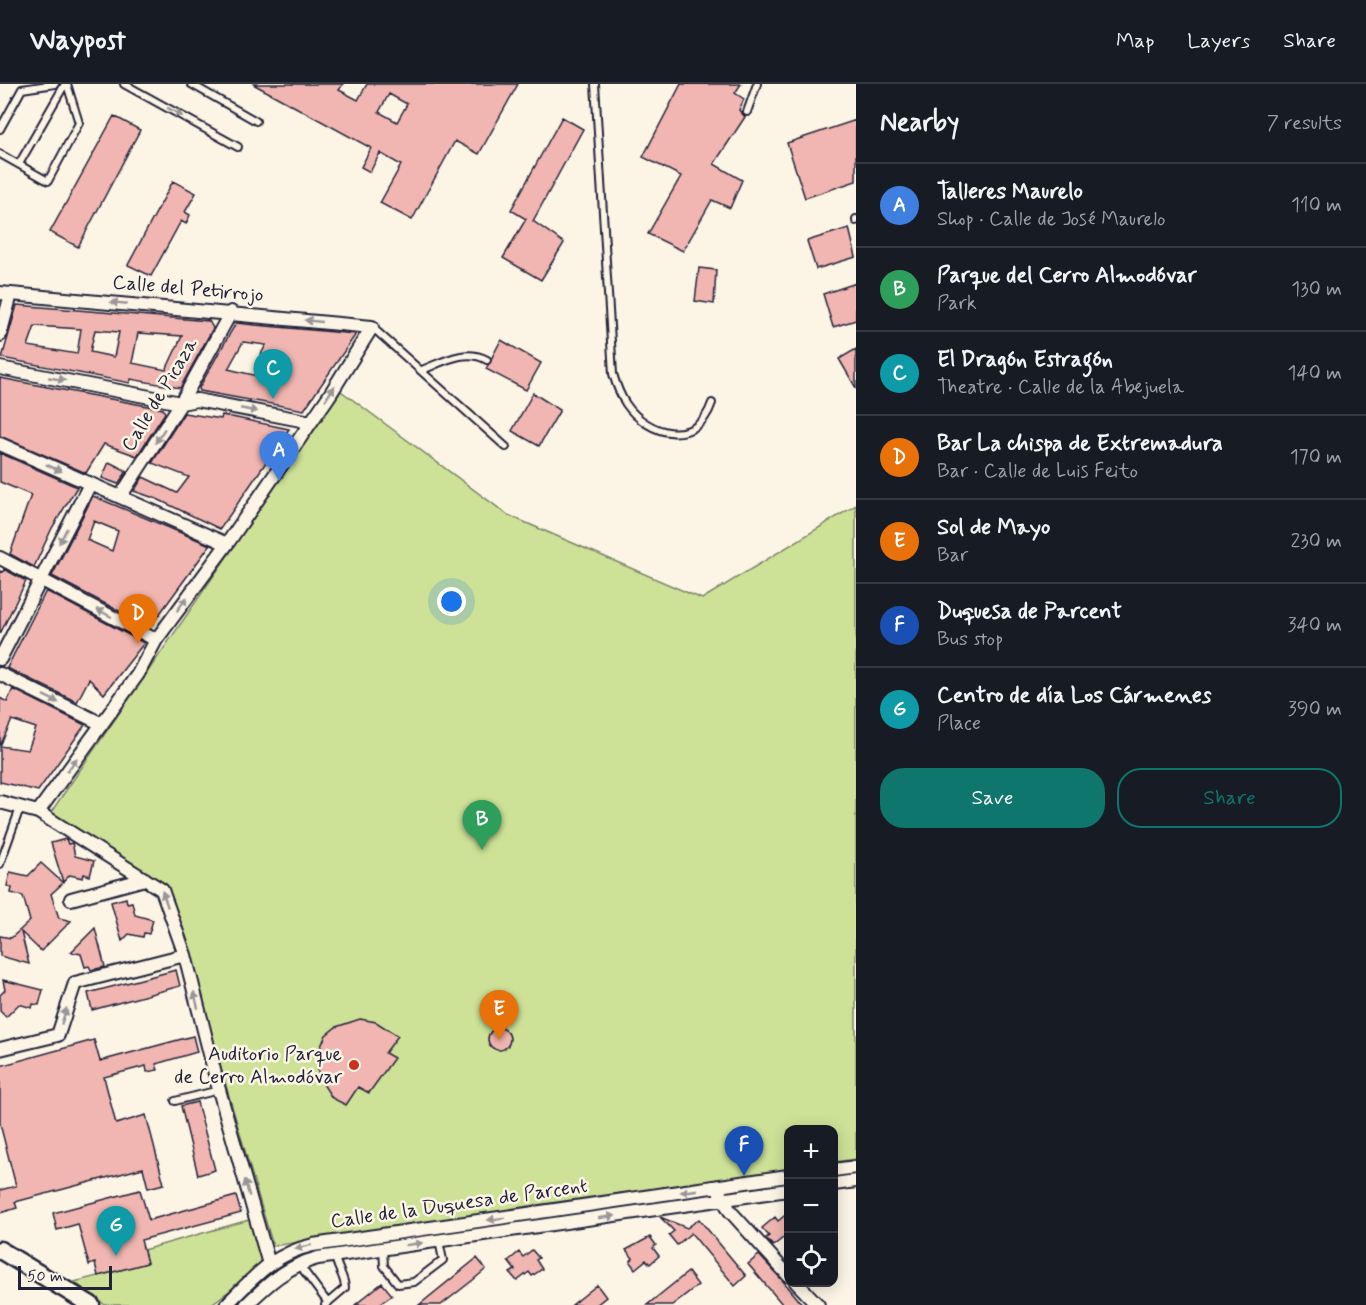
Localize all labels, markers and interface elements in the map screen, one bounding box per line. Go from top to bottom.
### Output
text: Waypost [30,23,126,60]
text: Map [1116,27,1154,55]
text: Layers [1187,27,1250,55]
text: Share [1283,27,1336,55]
text: Nearby [880,106,959,140]
one-way arrow [167,107,184,117]
text: 7 results [1267,110,1342,137]
text: Talleres Maurelo [937,178,1083,206]
text: A [893,192,906,219]
text: 110 m [1291,192,1342,219]
text: Shop · Calle de José Maurelo [937,206,1166,233]
text: Parque del Cerro Almodóvar [937,262,1197,290]
street label: Calle del Petirrojo [111,269,265,309]
text: B [893,276,906,303]
text: 130 m [1291,276,1342,303]
text: Park [937,290,977,317]
one-way arrow [110,298,129,308]
one-way arrow [304,316,323,326]
street label: Calle de Picaza [115,332,205,457]
text: El Dragón Estragón [937,346,1113,374]
pin: C [254,350,292,399]
text: C [892,360,907,387]
text: 140 m [1288,360,1342,387]
text: Theatre · Calle de la Abejuela [937,374,1184,401]
one-way arrow [48,375,67,384]
one-way arrow [324,385,335,401]
one-way arrow [239,406,258,415]
one-way arrow [154,427,166,443]
text: Bar La chispa de Extremadura [937,430,1223,458]
pin: A [260,432,298,481]
text: D [893,444,906,471]
text: 170 m [1290,444,1342,471]
text: Bar · Calle de Luis Feito [937,458,1138,485]
one-way arrow [45,463,63,473]
text: Sol de Mayo [937,514,1050,542]
one-way arrow [59,527,69,545]
text: E [894,528,905,555]
text: 230 m [1290,528,1342,555]
text: Bar [937,542,968,569]
your location [437,587,466,616]
pin: D [118,594,158,644]
one-way arrow [176,597,188,612]
text: Duquesa de Parcent [937,598,1122,626]
one-way arrow [96,608,113,618]
text: F [894,612,905,639]
text: 340 m [1287,612,1342,639]
text: Bus stop [937,626,1003,653]
text: Centro de día Los Cármenes [937,682,1212,710]
one-way arrow [42,694,59,703]
text: G [893,696,906,723]
text: 390 m [1288,696,1342,723]
text: Place [937,710,981,737]
one-way arrow [66,757,78,773]
button: Save [880,768,1105,828]
button: Share [1117,768,1342,828]
pin: B [462,800,502,850]
one-way arrow [160,890,170,908]
one-way arrow [191,990,201,1009]
pin: E [480,990,518,1040]
one-way arrow [60,1007,69,1025]
place label: Auditorio Parque de Cerro Almodóvar [174,1041,343,1091]
marker: Auditorio Parque de Cerro Almodóvar [347,1058,361,1072]
map controls [784,1125,838,1287]
button: + [784,1125,838,1179]
pin: F [724,1126,764,1176]
street label: Calle de la Duquesa de Parcent [329,1173,589,1235]
one-way arrow [242,1179,251,1197]
button: − [784,1179,838,1233]
one-way arrow [679,1186,698,1195]
pin: G [96,1206,136,1256]
one-way arrow [598,1212,617,1221]
one-way arrow [486,1214,505,1223]
button: locate [784,1233,838,1287]
one-way arrow [404,1239,423,1248]
one-way arrow [294,1243,312,1253]
scale bar [18,1263,112,1290]
text: 50 m [27,1266,63,1287]

